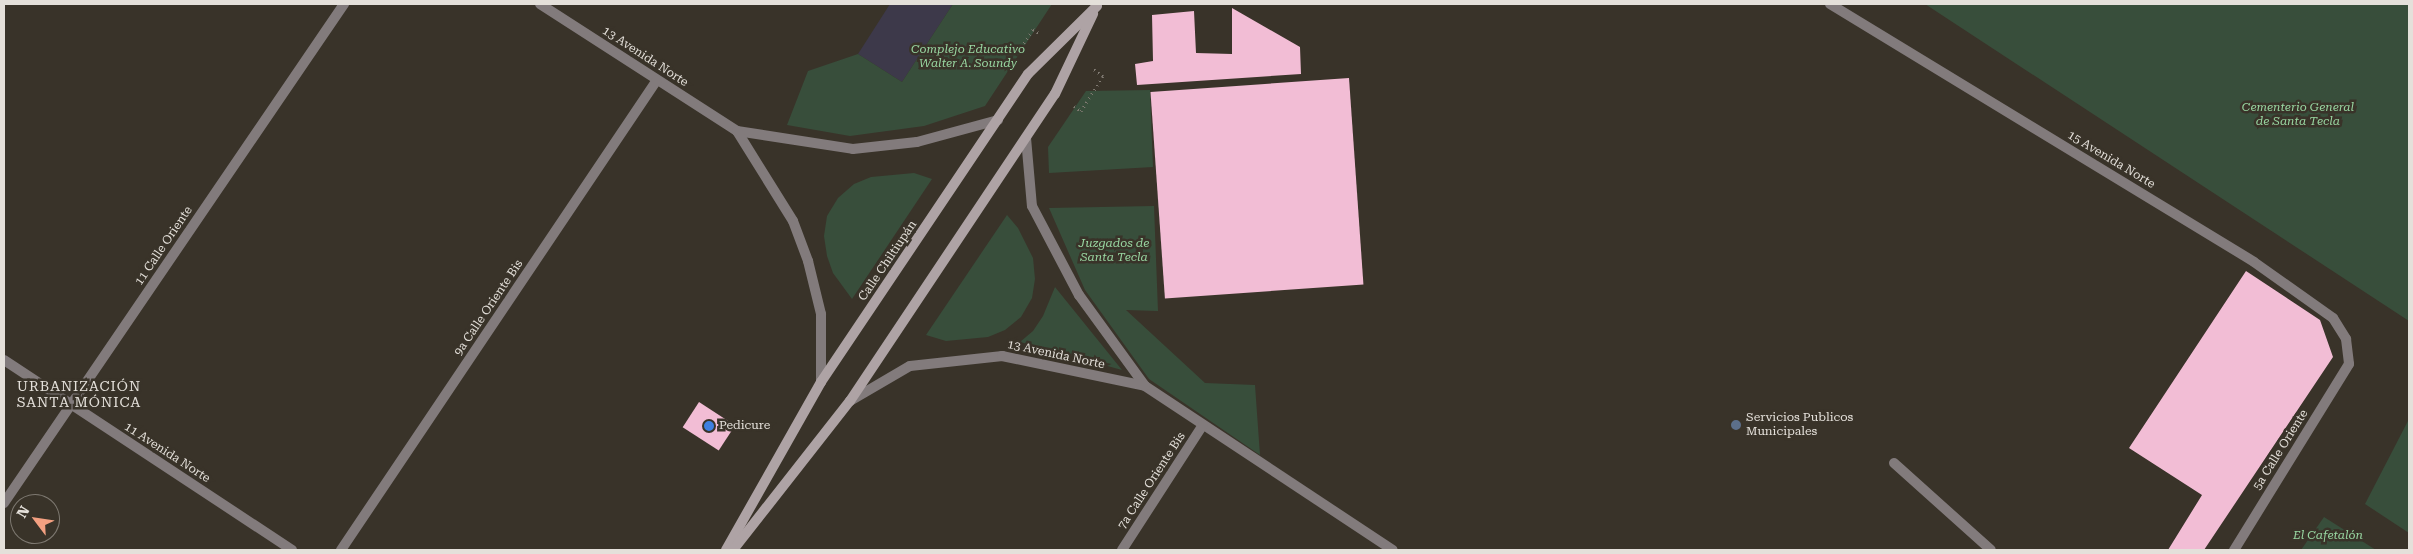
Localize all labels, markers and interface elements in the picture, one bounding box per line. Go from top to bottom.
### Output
street label: 13 Avenida Norte [599,24,691,90]
park label: Complejo Educativo Walter A. Soundy [911,43,1025,71]
park label: Cementerio General de Santa Tecla [2242,101,2354,129]
street label: 15 Avenida Norte [2065,128,2157,192]
street label: 11 Calle Oriente [132,204,196,288]
street label: Calle Chiltiupán [856,218,920,304]
park label: Juzgados de Santa Tecla [1079,237,1149,265]
street label: 9a Calle Oriente Bis [452,257,526,359]
street label: 13 Avenida Norte [1006,338,1106,372]
district label: URBANIZACIÓN SANTA MÓNICA [15,378,143,411]
street label: 5a Calle Oriente [2251,407,2311,493]
place label: Servicios Publicos Municipales [1746,411,1853,439]
place label: Pedicure [719,419,770,433]
marker: Servicios Publicos Municipales [1730,419,1742,431]
street label: 11 Avenida Norte [121,420,213,486]
marker: Pedicure [703,420,715,432]
street label: 7a Calle Oriente Bis [1115,430,1189,532]
north arrow [10,494,60,544]
text: N [13,503,33,521]
park label: El Cafetalón [2293,529,2363,543]

